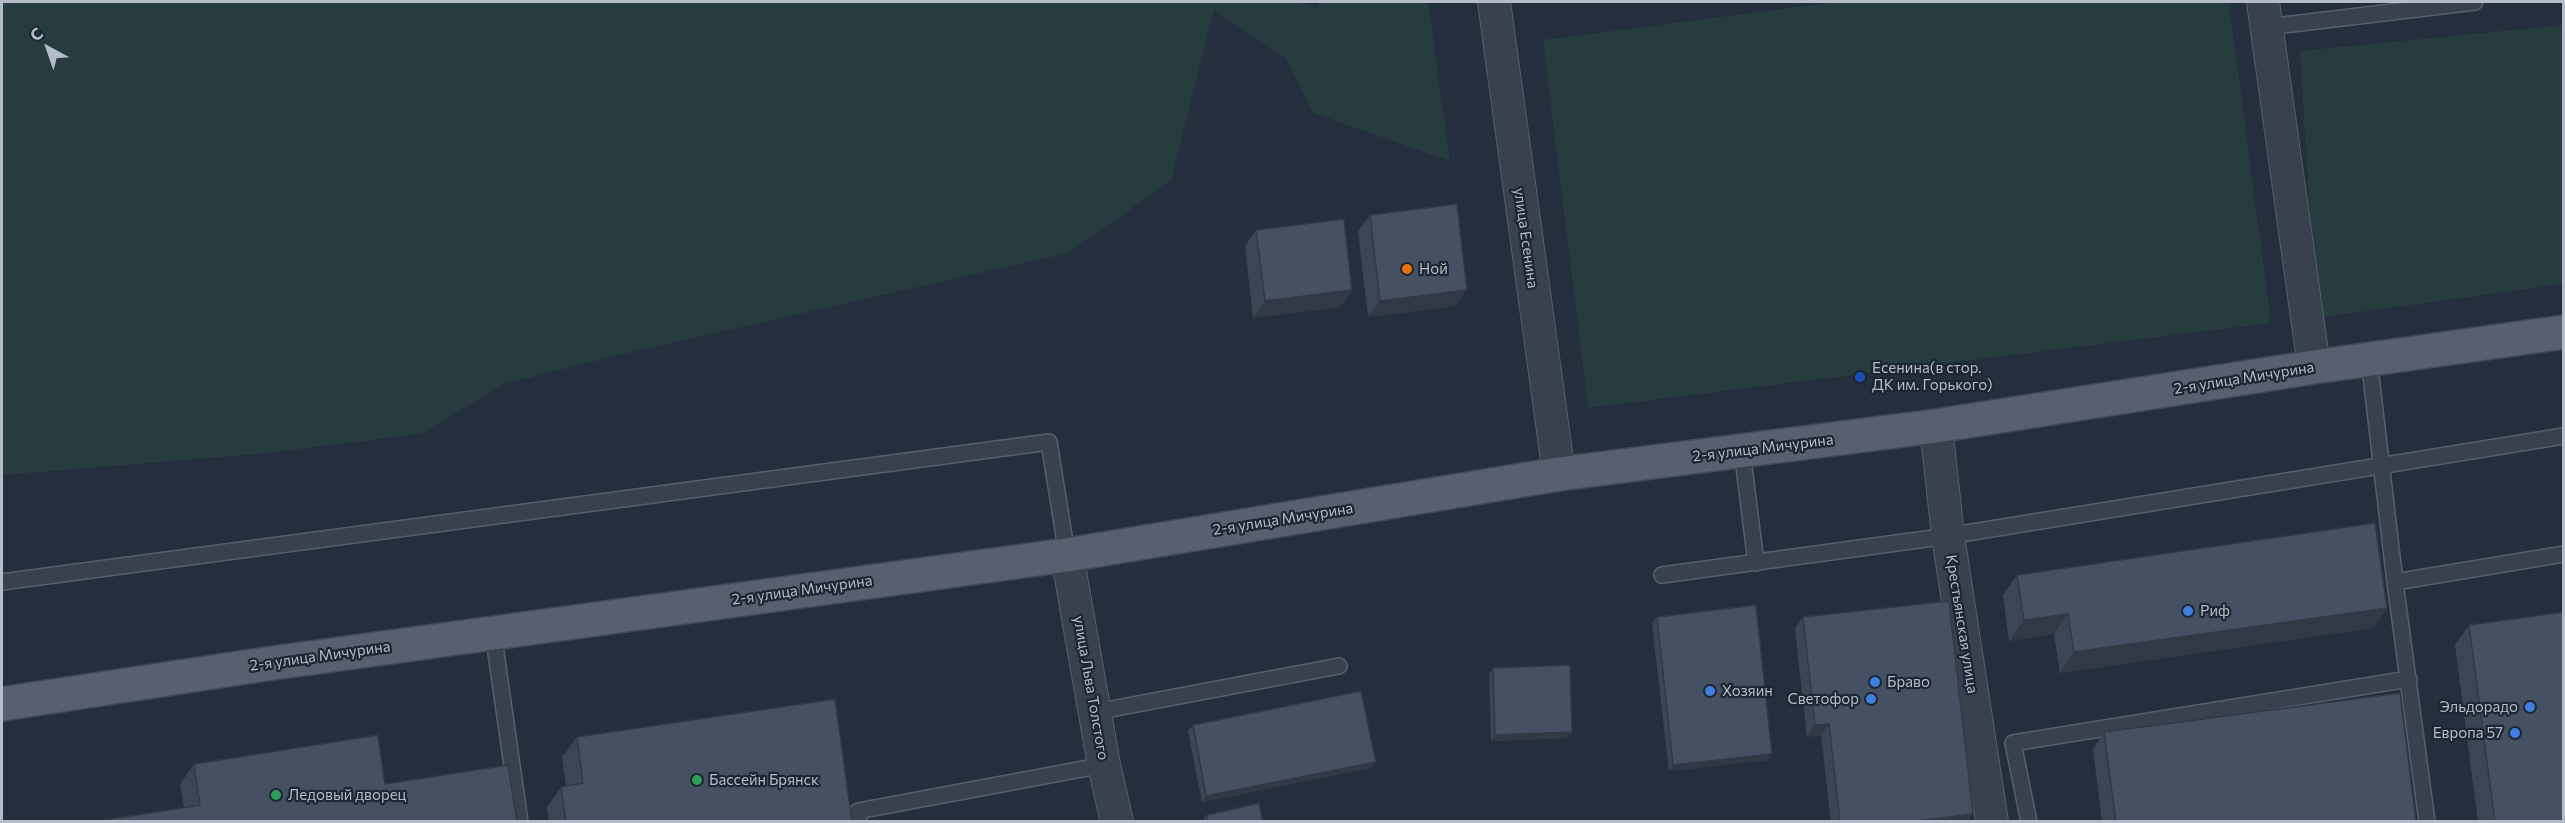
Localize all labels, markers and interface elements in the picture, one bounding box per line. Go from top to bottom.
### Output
north arrow [18,18,78,78]
text: С [26,23,46,45]
street label: улица Есенина [1510,186,1542,290]
place label: Ной [1419,260,1448,278]
marker: Ной [1400,262,1414,276]
street label: 2-я улица Мичурина [2173,358,2315,398]
place label: Есенина(в стор. ДК им. Горького) [1872,359,1992,394]
marker: Есенина(в стор. ДК им. Горького) [1853,370,1867,384]
street label: 2-я улица Мичурина [1692,430,1834,466]
street label: 2-я улица Мичурина [1212,499,1354,539]
street label: Крестьянская улица [1942,553,1982,695]
street label: 2-я улица Мичурина [731,571,873,609]
place label: Риф [2200,602,2230,620]
marker: Риф [2181,604,2195,618]
street label: улица Льва Толстого [1069,614,1113,762]
street label: 2-я улица Мичурина [249,637,391,675]
place label: Браво [1887,673,1930,691]
marker: Браво [1868,675,1882,689]
place label: Хозяин [1722,682,1773,700]
marker: Хозяин [1703,684,1717,698]
place label: Светофор [1787,690,1859,708]
marker: Светофор [1864,692,1878,706]
place label: Эльдорадо [2440,698,2518,716]
marker: Эльдорадо [2523,700,2537,714]
place label: Европа 57 [2433,724,2503,742]
marker: Европа 57 [2508,726,2522,740]
place label: Бассейн Брянск [709,771,819,789]
marker: Бассейн Брянск [690,773,704,787]
place label: Ледовый дворец [288,786,406,804]
marker: Ледовый дворец [269,788,283,802]

